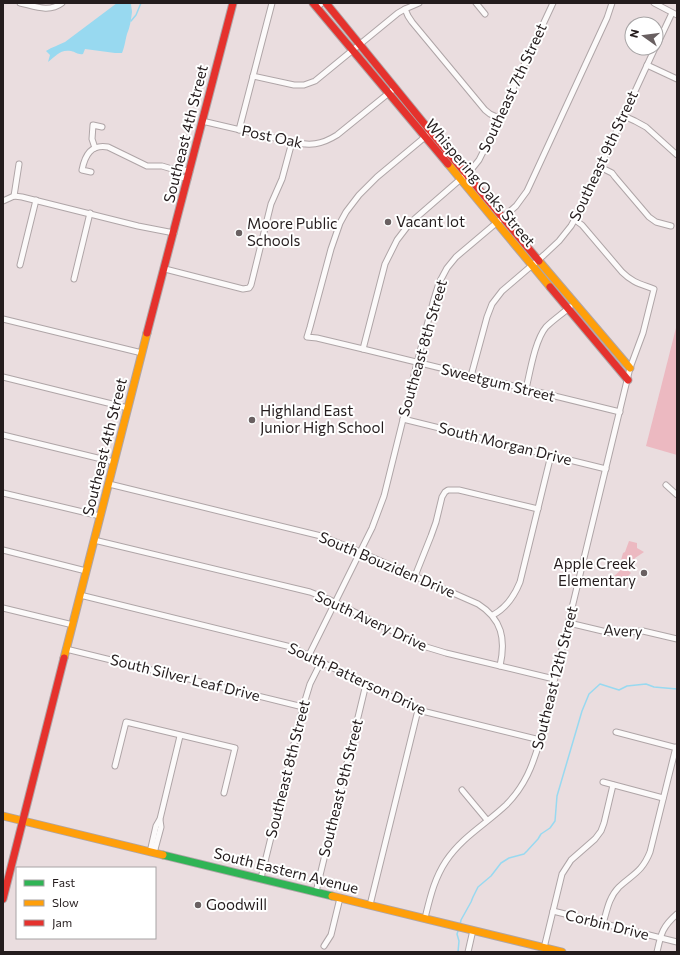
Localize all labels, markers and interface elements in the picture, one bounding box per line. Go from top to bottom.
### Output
north arrow [624,16,664,56]
street label: Southeast 7th Street [474,20,550,155]
text: N [627,28,641,39]
street label: Southeast 4th Street [159,63,211,205]
street label: Southeast 9th Street [565,88,641,224]
street label: Whispering Oaks Street [422,115,539,250]
street label: Post Oak [240,121,304,151]
place label: Vacant lot [396,212,465,230]
place label: Moore Public Schools [247,214,338,249]
marker: Vacant lot [383,217,393,227]
marker: Moore Public Schools [234,228,244,238]
street label: Southeast 8th Street [394,277,450,418]
street label: Sweetgum Street [439,359,557,405]
street label: Southeast 4th Street [78,376,130,518]
place label: Highland East Junior High School [260,401,384,436]
marker: Highland East Junior High School [247,415,257,425]
street label: South Morgan Drive [437,418,574,468]
street label: South Bouziden Drive [317,527,458,601]
place label: Apple Creek Elementary [553,554,636,589]
marker: Apple Creek Elementary [639,568,649,578]
street label: South Avery Drive [312,586,430,654]
street label: Southeast 12th Street [527,604,581,751]
street label: Avery [603,620,643,640]
street label: South Patterson Drive [285,638,429,718]
street label: South Silver Leaf Drive [108,650,262,704]
street label: Southeast 8th Street [261,698,313,840]
street label: Southeast 9th Street [314,717,366,859]
street label: South Eastern Avenue [212,843,361,897]
legend [16,867,156,939]
text: Fast [52,875,75,889]
text: Slow [52,895,79,909]
place label: Goodwill [206,895,267,913]
marker: Goodwill [193,900,203,910]
street label: Corbin Drive [564,905,651,943]
text: Jam [52,915,72,930]

